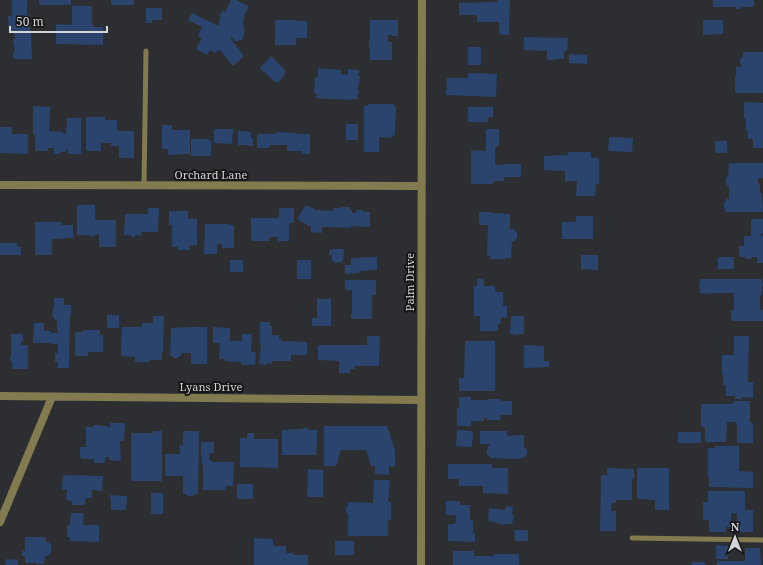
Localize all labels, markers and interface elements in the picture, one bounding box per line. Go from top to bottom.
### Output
scale bar [10,8,107,34]
text: 50 m [16,13,44,30]
street label: Orchard Lane [175,167,247,182]
street label: Palm Drive [402,253,417,311]
street label: Lyans Drive [180,379,243,394]
north arrow [715,517,755,557]
text: N [731,519,740,534]

